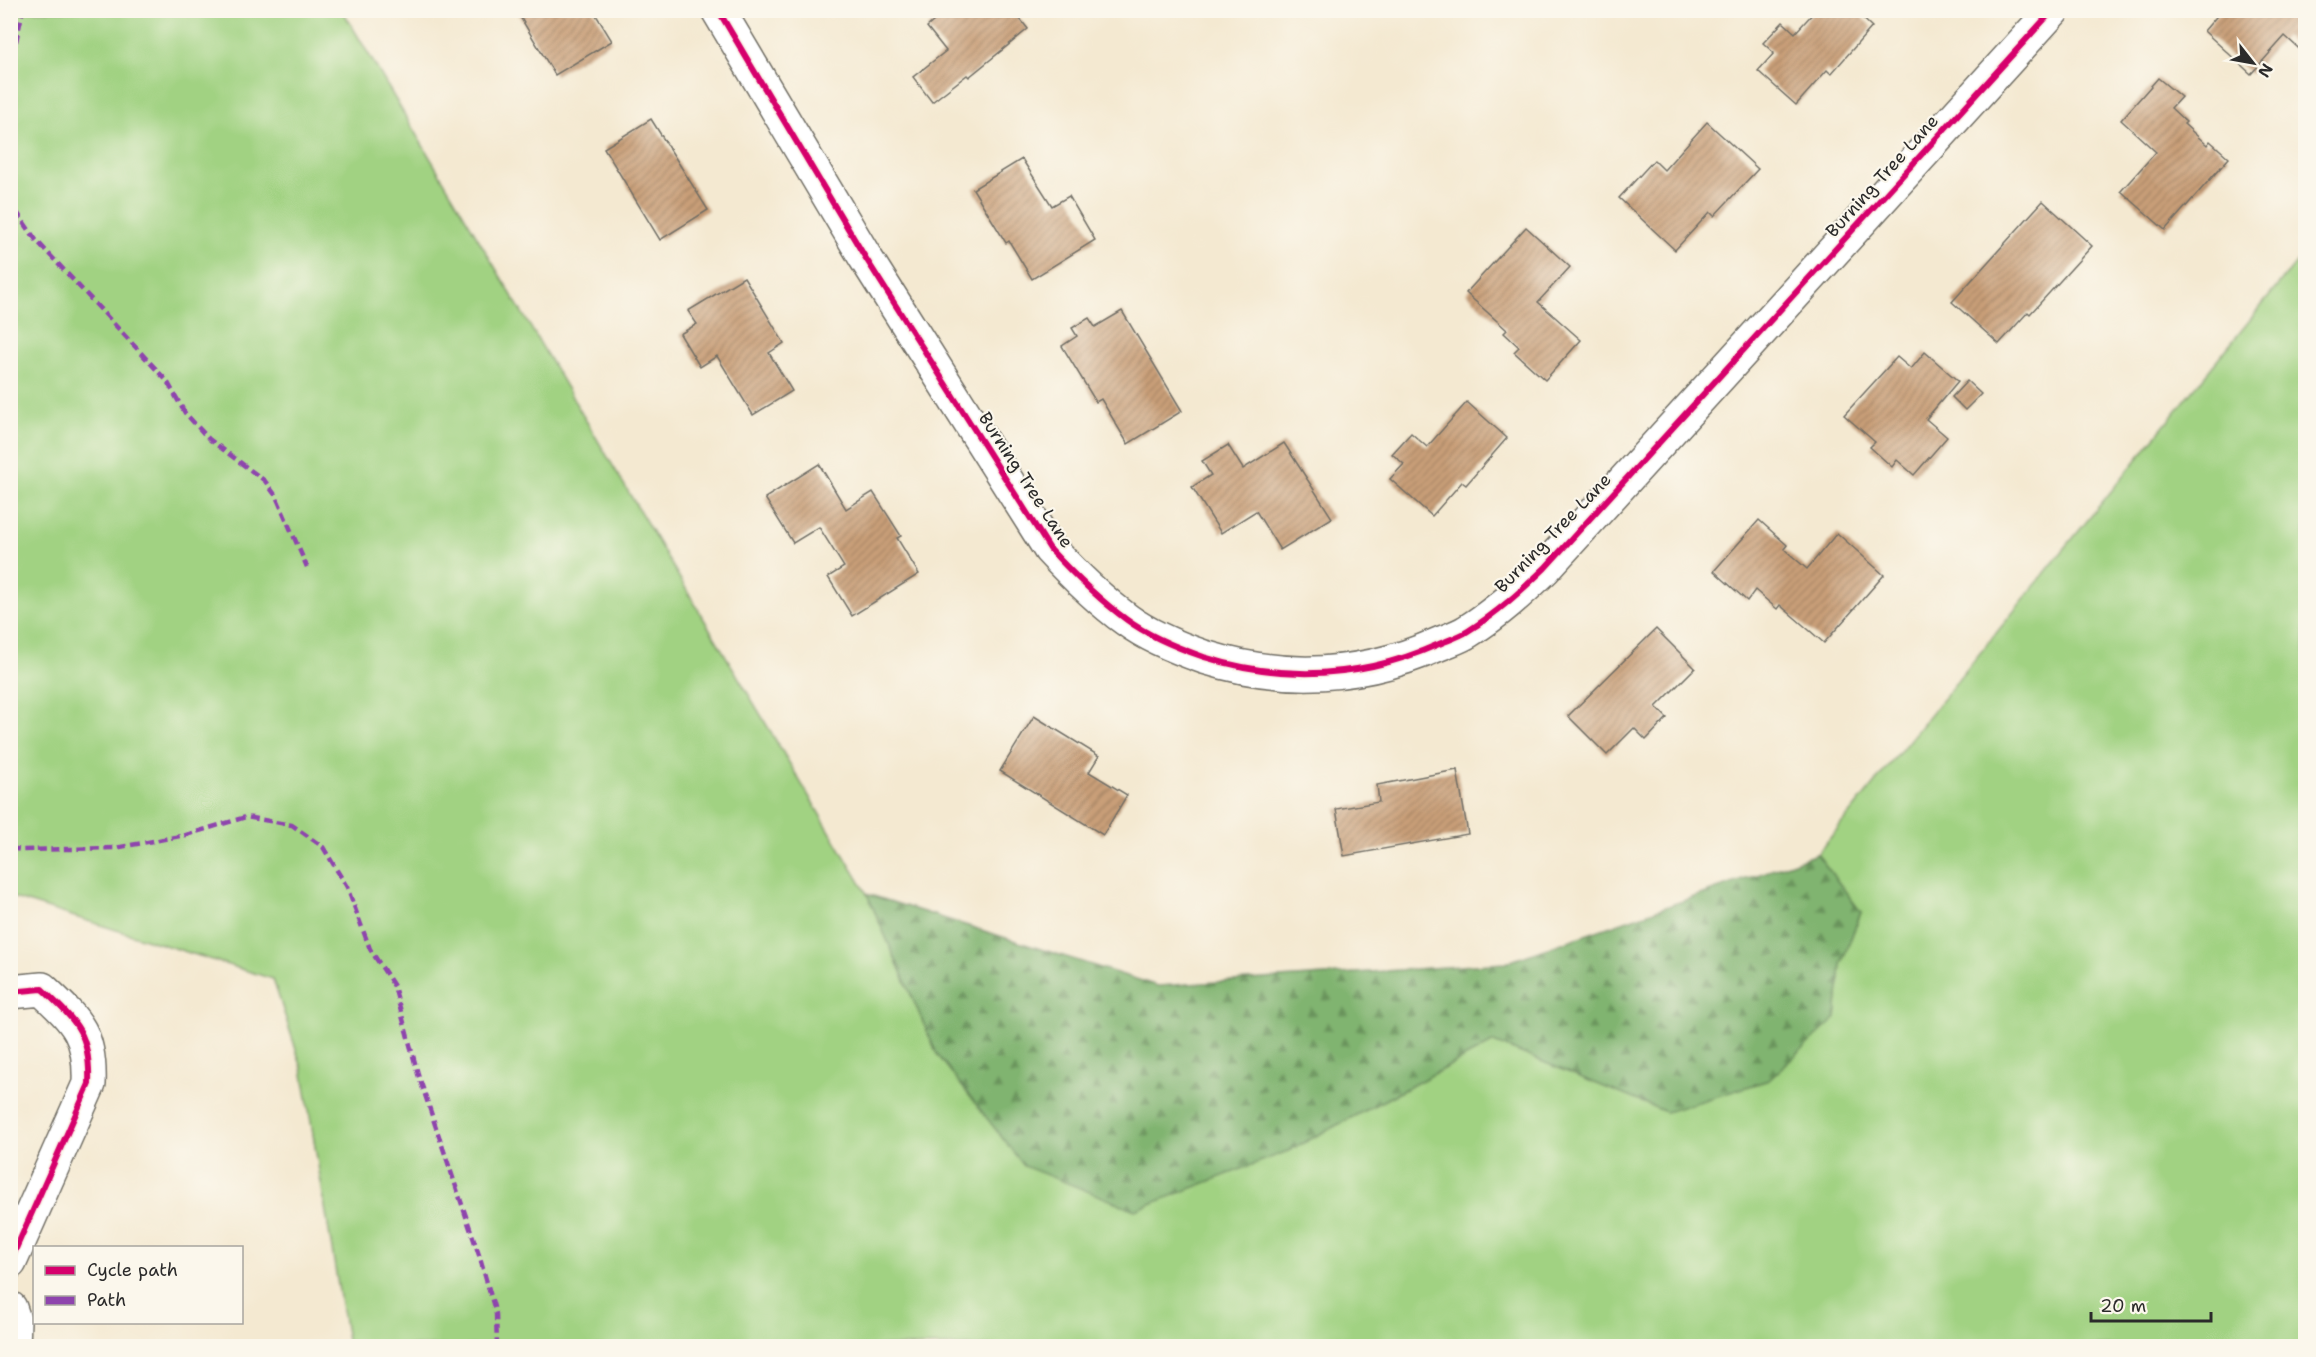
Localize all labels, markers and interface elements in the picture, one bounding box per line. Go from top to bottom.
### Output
north arrow [2223,33,2283,93]
text: N [2253,60,2278,81]
street label: Burning Tree Lane [1820,109,1944,243]
street label: Burning Tree Lane [973,407,1079,553]
street label: Burning Tree Lane [1490,468,1616,598]
legend [33,1246,243,1324]
text: Cycle path [87,1258,178,1282]
scale bar [2091,1285,2211,1323]
text: Path [87,1288,126,1312]
text: 20 m [2100,1294,2146,1318]

